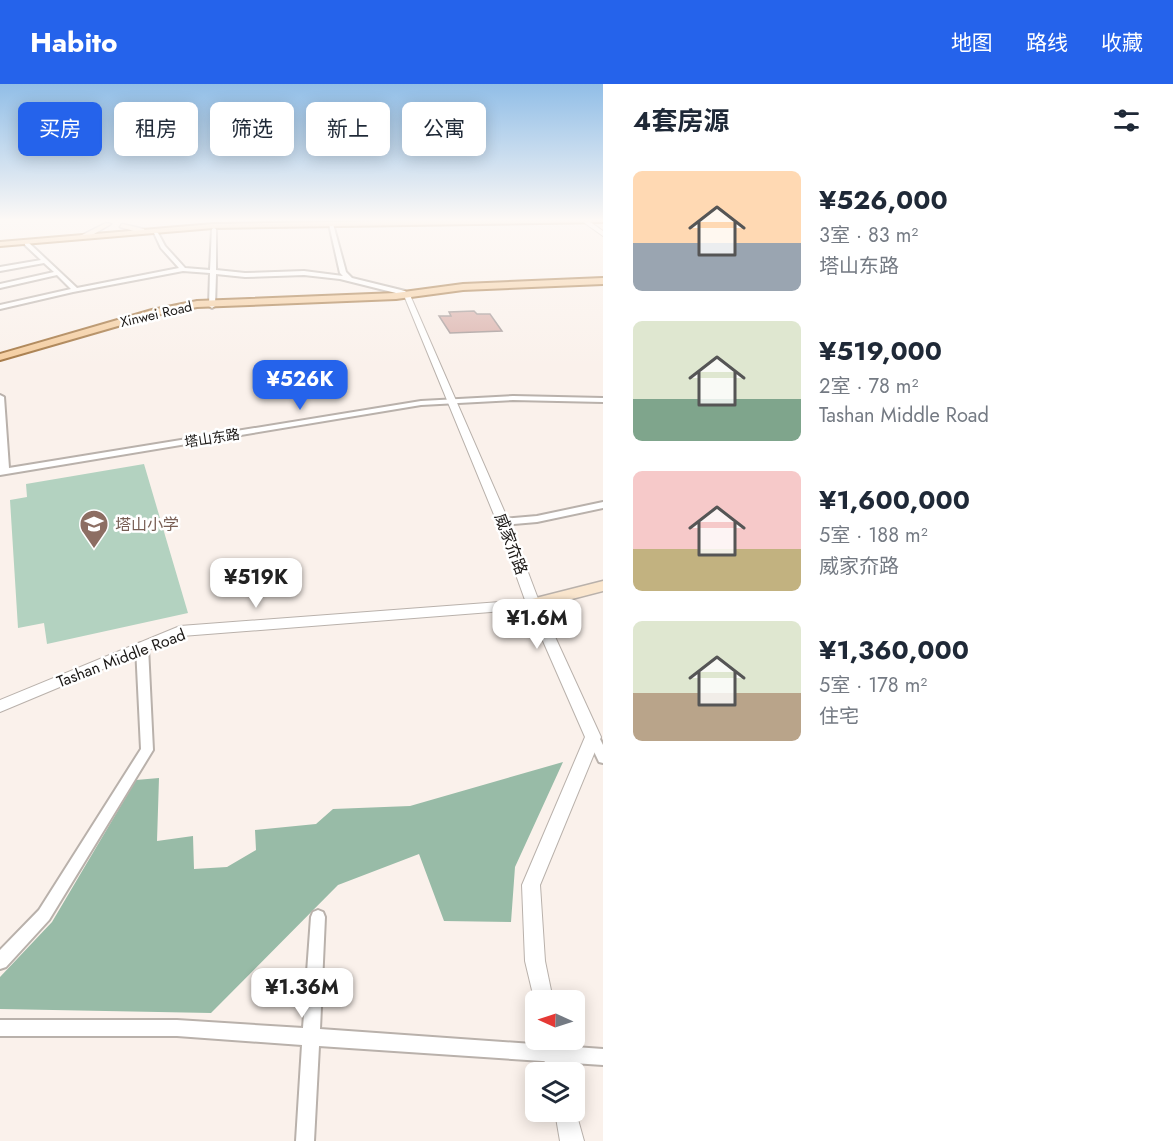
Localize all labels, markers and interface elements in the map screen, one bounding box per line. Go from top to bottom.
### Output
text: Habito [30,22,118,63]
text: 地图 [951,28,993,58]
text: 路线 [1026,28,1068,58]
text: 收藏 [1101,28,1143,58]
chip: 买房 [18,102,102,156]
chip: 租房 [114,102,198,156]
chip: 筛选 [210,102,294,156]
chip: 新上 [306,102,390,156]
chip: 公寓 [402,102,486,156]
text: 4套房源 [633,102,729,140]
icon: filters [1110,104,1143,137]
text: ¥526,000 [819,181,948,219]
icon: home [681,195,753,267]
text: 3室 · 83 m² [819,221,918,250]
text: 塔山东路 [819,252,899,281]
street label: Xinwei Road [118,296,194,332]
text: ¥519,000 [819,332,942,370]
icon: home [681,345,753,417]
pin: ¥526K [258,360,342,411]
text: ¥526K [267,365,333,394]
text: 2室 · 78 m² [819,372,918,401]
text: Tashan Middle Road [819,401,989,430]
street label: 塔山东路 [183,424,241,452]
text: ¥1,600,000 [819,481,970,519]
icon: home [681,495,753,567]
school or university icon: 塔山小学 [78,508,110,550]
street label: 威家夼路 [489,510,533,578]
place label: 塔山小学 [115,513,179,536]
text: 5室 · 188 m² [819,521,928,550]
text: 威家夼路 [819,552,899,581]
pin: ¥519K [214,558,298,609]
text: ¥519K [224,563,288,592]
pin: ¥1.6M [495,599,579,650]
text: ¥1.6M [506,604,568,633]
street label: Tashan Middle Road [53,623,189,693]
text: ¥1,360,000 [819,631,969,669]
icon: home [681,645,753,717]
text: 5室 · 178 m² [819,671,927,700]
text: 住宅 [819,702,859,731]
pin: ¥1.36M [253,968,351,1019]
text: ¥1.36M [265,973,339,1002]
north arrow [525,990,585,1050]
map controls [525,990,585,1122]
button: layers [525,1062,585,1122]

